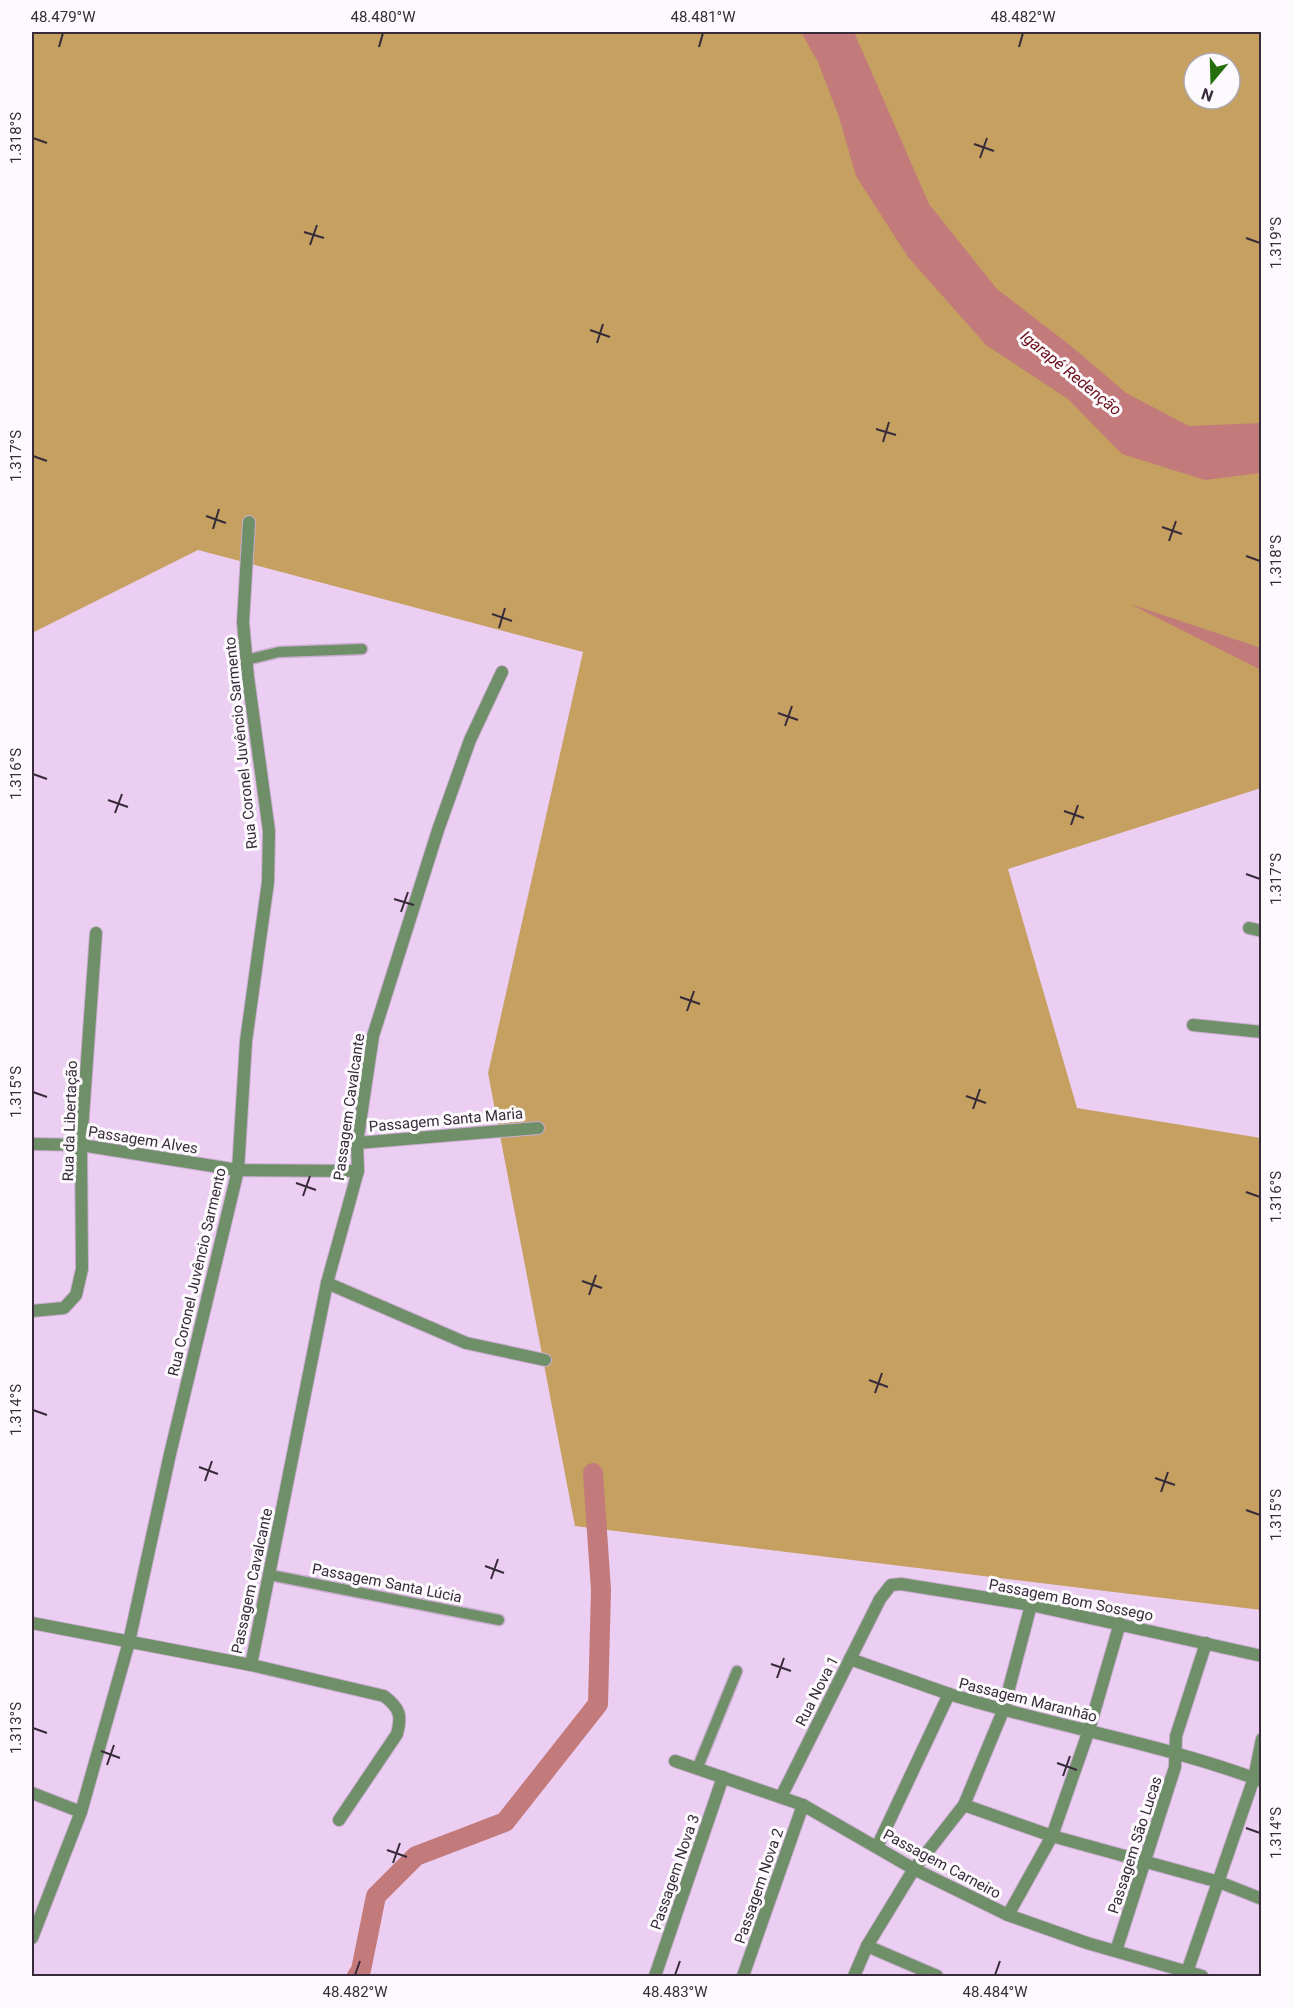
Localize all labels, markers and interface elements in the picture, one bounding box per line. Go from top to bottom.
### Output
text: 48.479°W [30,8,96,26]
text: 48.480°W [350,8,416,26]
text: 48.481°W [670,8,736,26]
text: 48.482°W [990,8,1056,26]
north arrow [1182,51,1242,111]
text: N [1199,84,1216,106]
text: 1.318°S [7,112,25,164]
text: 1.319°S [1267,217,1285,269]
water label: Igarapé Redenção [1017,326,1125,420]
text: 1.317°S [7,430,25,482]
text: 1.318°S [1267,535,1285,587]
street label: Rua Coronel Juvêncio Sarmento [221,636,261,850]
text: 1.316°S [7,748,25,800]
text: 1.317°S [1267,853,1285,905]
street label: Passagem Cavalcante [330,1032,368,1182]
street label: Rua da Libertação [59,1060,81,1182]
text: 1.315°S [7,1066,25,1118]
street label: Passagem Santa Maria [368,1104,524,1136]
street label: Passagem Alves [87,1122,199,1158]
street label: Rua Coronel Juvêncio Sarmento [164,1166,230,1378]
text: 1.316°S [1267,1171,1285,1223]
text: 1.314°S [7,1384,25,1436]
text: 1.315°S [1267,1489,1285,1541]
street label: Passagem Cavalcante [228,1507,276,1655]
street label: Passagem Santa Lúcia [311,1560,463,1606]
street label: Passagem Bom Sossego [987,1575,1155,1625]
street label: Rua Nova 1 [792,1653,842,1729]
street label: Passagem Maranhão [957,1674,1099,1726]
text: 1.313°S [7,1702,25,1754]
street label: Passagem São Lucas [1104,1774,1166,1916]
text: 1.314°S [1267,1807,1285,1859]
street label: Passagem Nova 3 [647,1812,703,1932]
street label: Passagem Carneiro [880,1825,1004,1903]
street label: Passagem Nova 2 [731,1826,787,1946]
text: 48.482°W [322,1983,388,2001]
text: 48.483°W [642,1983,708,2001]
text: 48.484°W [962,1983,1028,2001]

